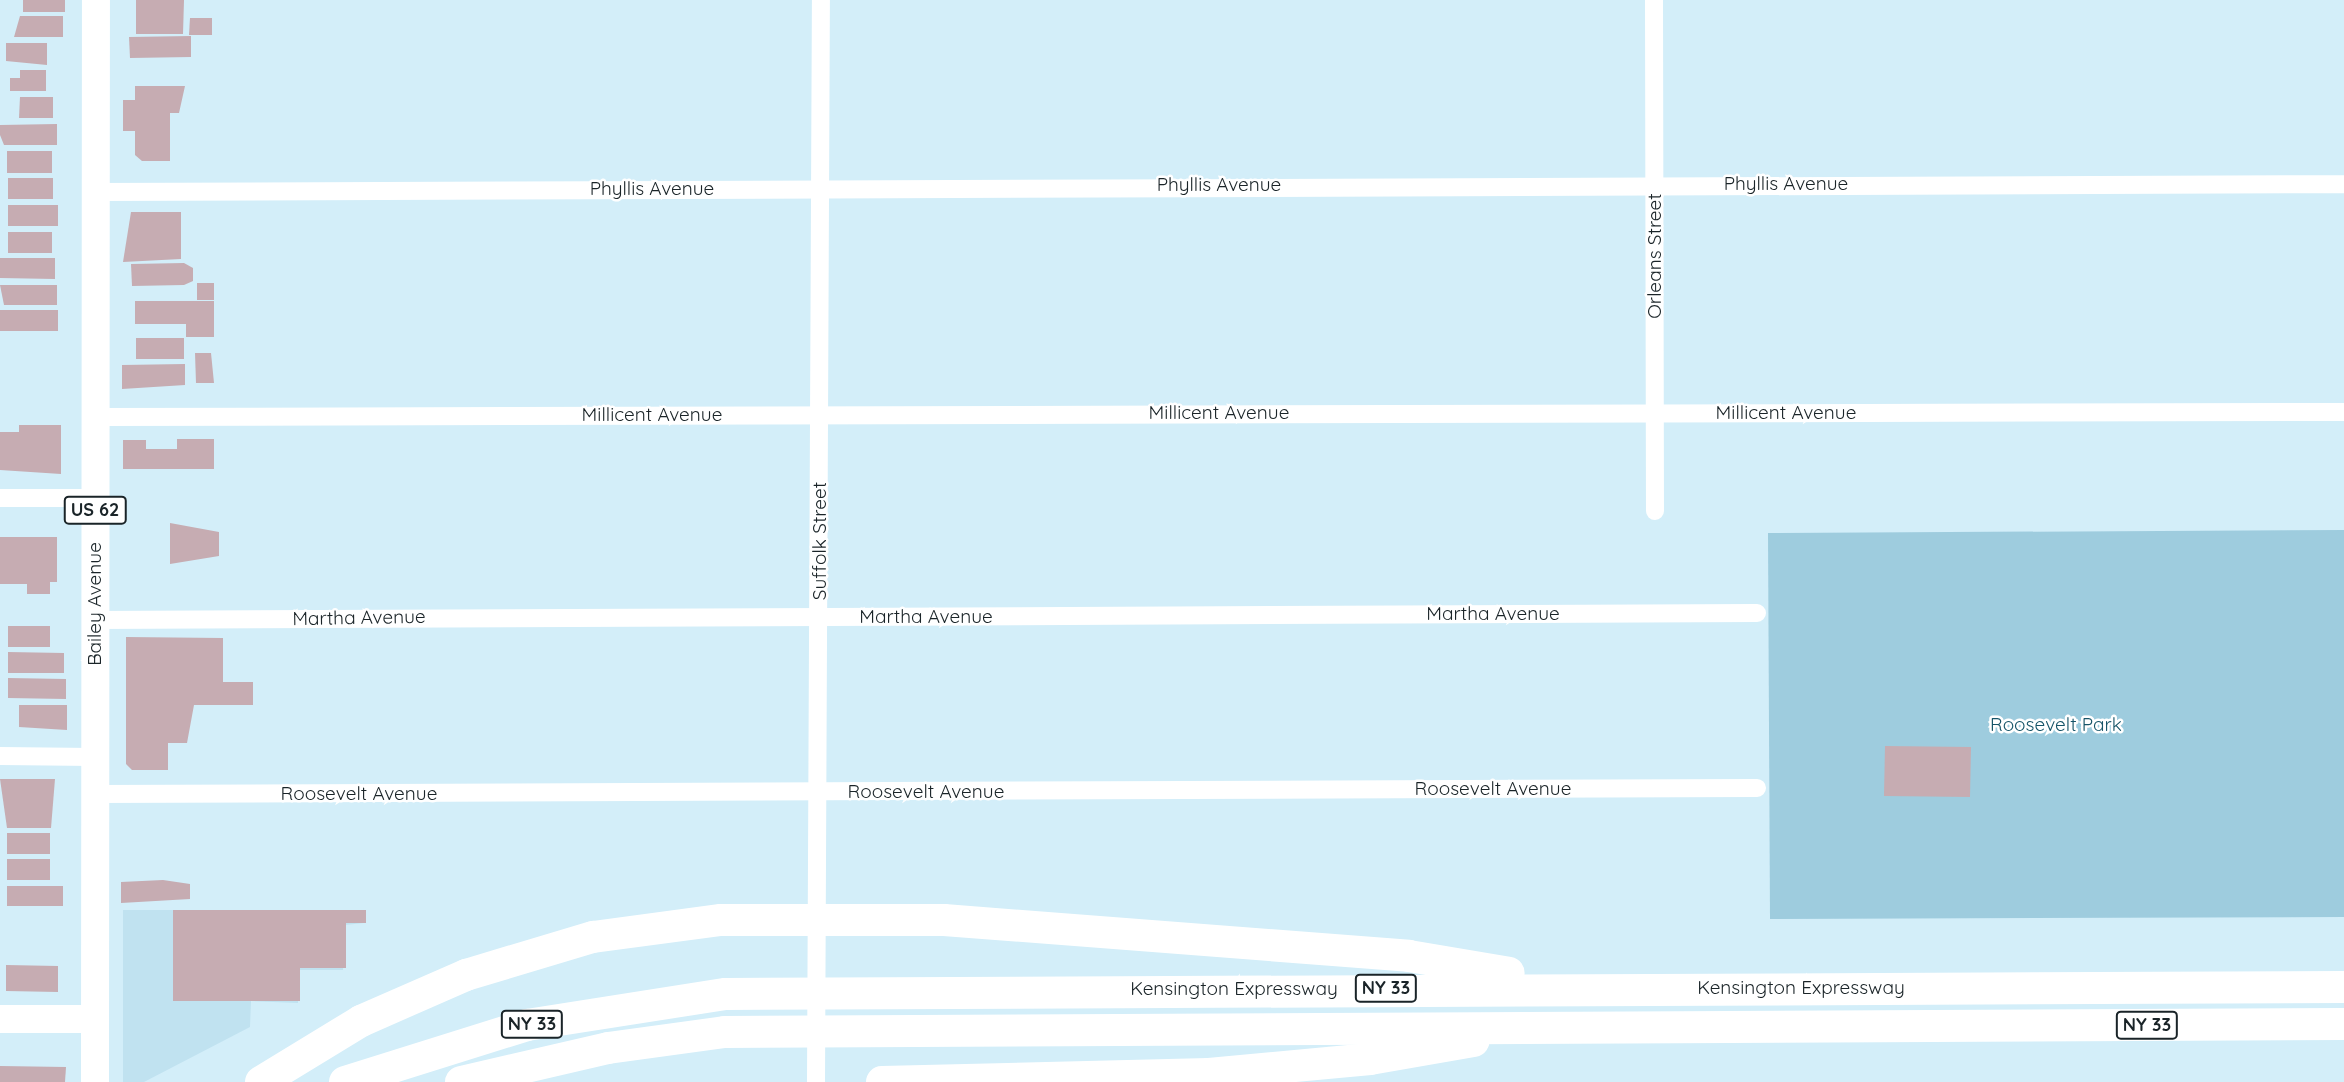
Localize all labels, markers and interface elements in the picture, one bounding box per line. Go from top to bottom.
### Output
street label: Phyllis Avenue [1724,173,1848,195]
street label: Phyllis Avenue [1157,174,1281,196]
street label: Phyllis Avenue [590,178,714,200]
street label: Orleans Street [1644,193,1666,319]
street label: Millicent Avenue [1149,402,1289,424]
street label: Millicent Avenue [1716,402,1856,424]
street label: Millicent Avenue [582,404,722,426]
street label: Suffolk Street [809,482,831,600]
road number: US 62 [64,496,126,524]
street label: Bailey Avenue [84,542,106,666]
street label: Martha Avenue [1426,603,1560,625]
street label: Martha Avenue [292,605,426,631]
street label: Martha Avenue [859,606,993,628]
park label: Roosevelt Park [1990,714,2122,736]
street label: Roosevelt Avenue [1415,778,1571,800]
street label: Roosevelt Avenue [848,781,1004,803]
street label: Roosevelt Avenue [281,783,437,805]
road number: NY 33 [1354,973,1418,1002]
street label: Kensington Expressway [1697,977,1905,999]
street label: Kensington Expressway [1130,978,1338,1000]
road number: NY 33 [500,1009,564,1038]
road number: NY 33 [2116,1010,2178,1040]

